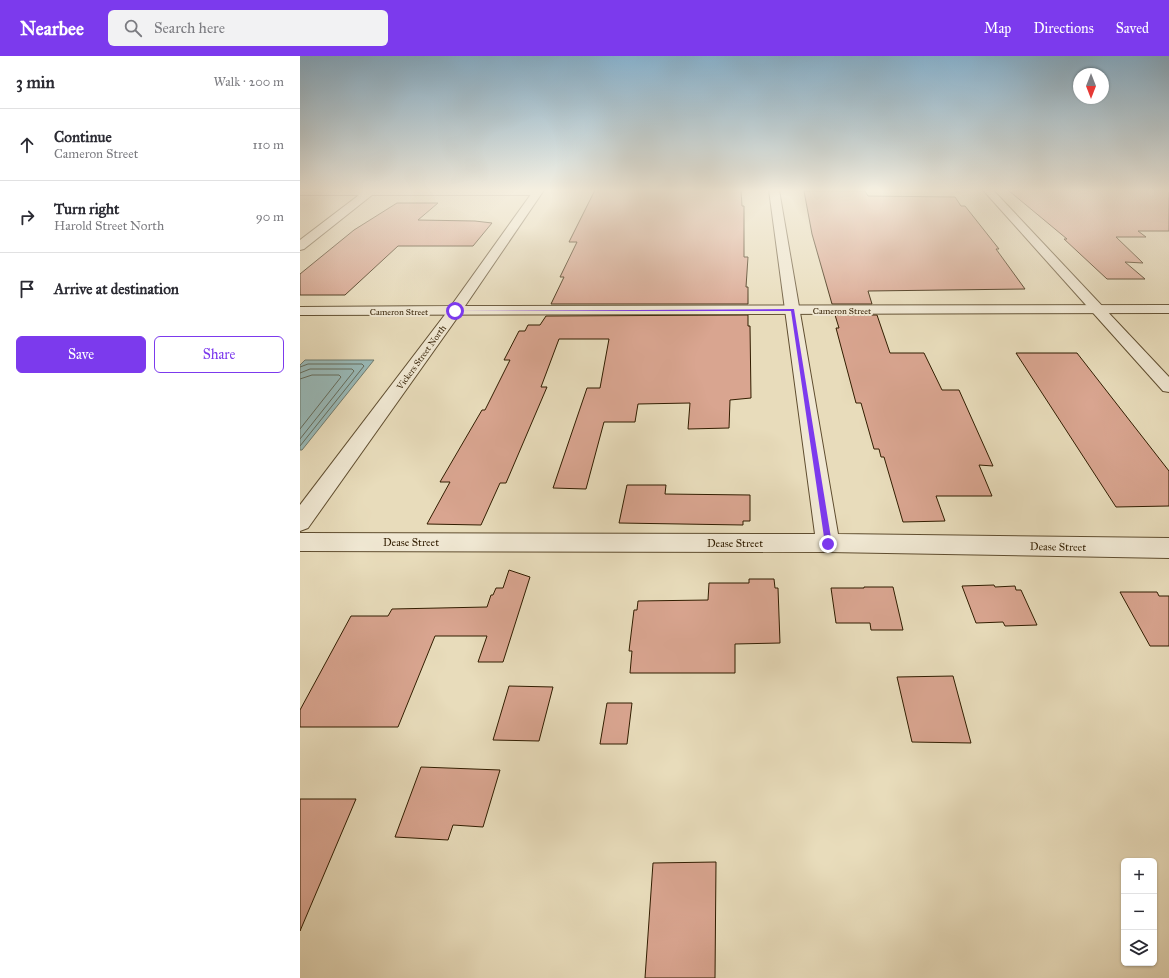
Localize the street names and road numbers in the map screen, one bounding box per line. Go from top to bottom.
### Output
street label: Cameron Street [813,305,872,316]
street label: Cameron Street [370,306,429,317]
street label: Vickers Street North [393,323,448,392]
street label: Dease Street [383,536,439,549]
street label: Dease Street [707,537,763,550]
street label: Dease Street [1030,540,1086,554]

